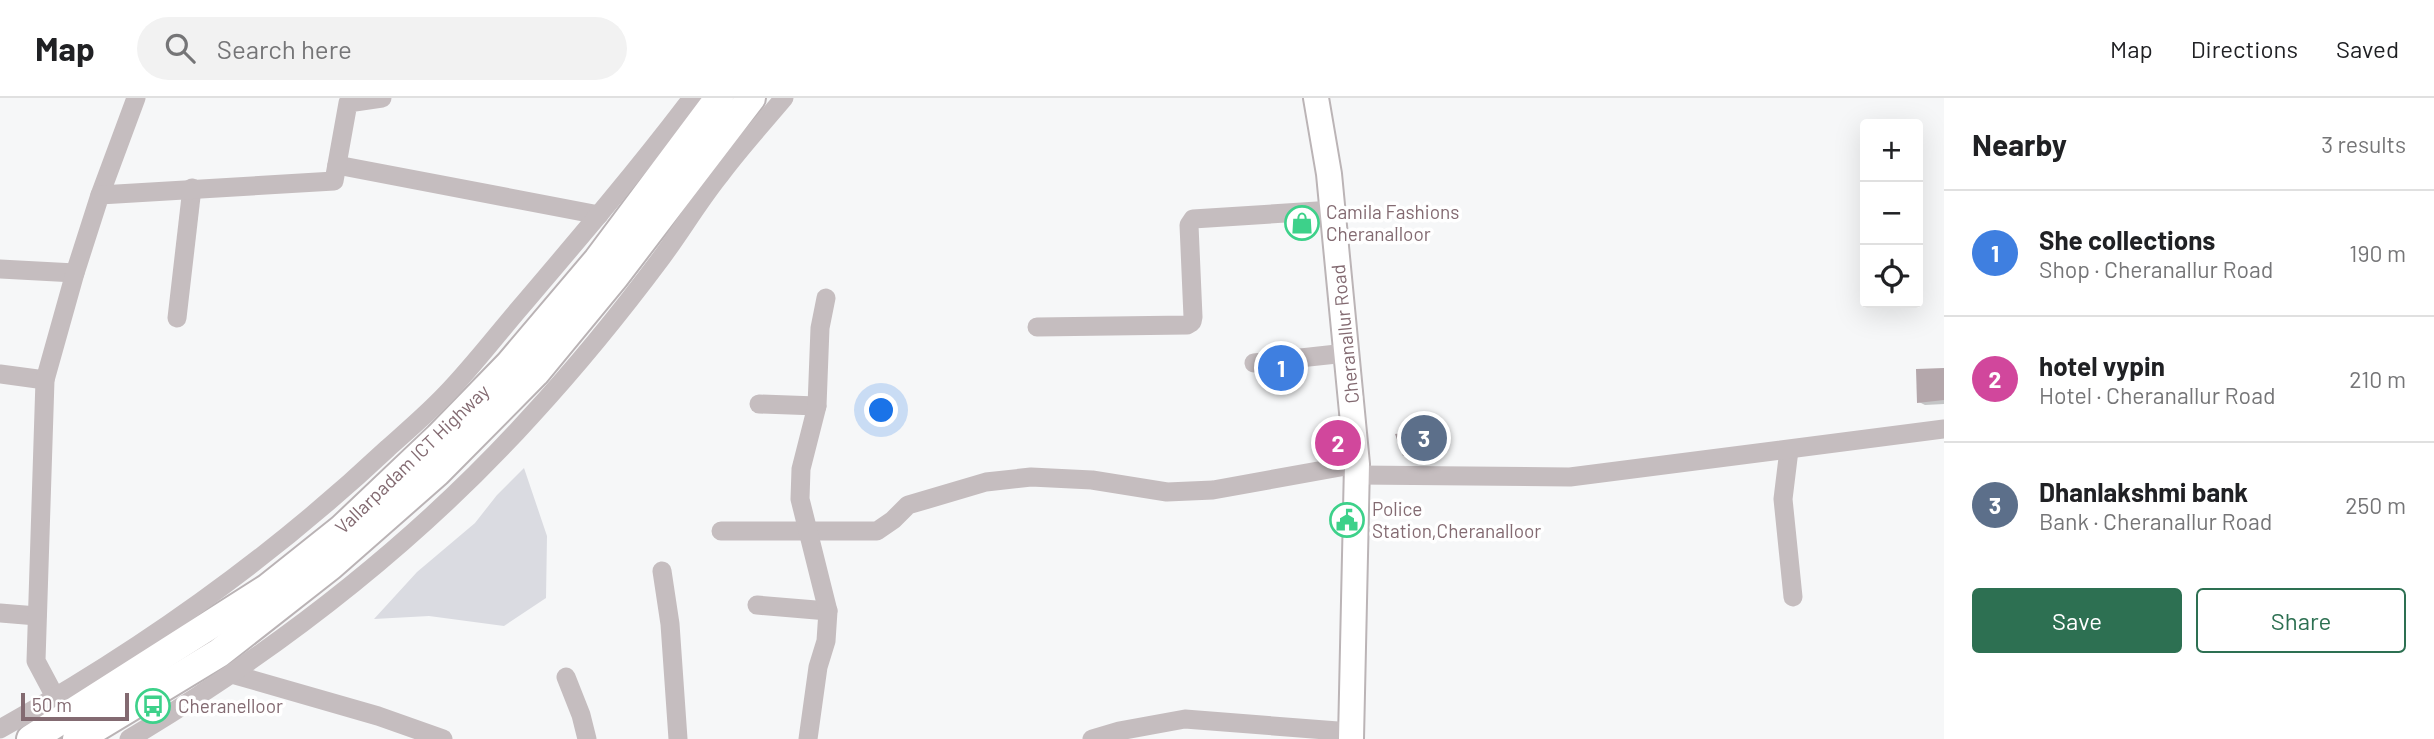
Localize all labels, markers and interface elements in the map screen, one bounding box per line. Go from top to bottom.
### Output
search box [137,17,627,80]
text: Map [35,28,95,68]
icon: search [161,29,199,67]
text: Search here [217,33,352,64]
text: Map [2110,34,2153,63]
text: Directions [2191,34,2298,63]
text: Saved [2336,34,2399,63]
map controls [1860,119,1923,308]
button: + [1860,119,1923,182]
text: Nearby [1972,126,2067,162]
text: 3 results [2321,130,2406,158]
button: − [1860,182,1923,245]
place label: Camila Fashions Cheranalloor [1326,200,1459,245]
shop icon: Camila Fashions Cheranalloor [1283,204,1321,242]
text: She collections [2039,224,2215,255]
text: 1 [1991,239,1999,267]
text: 190 m [2349,239,2406,267]
button: locate [1860,245,1923,308]
text: Shop · Cheranallur Road [2039,255,2273,283]
street label: Cheranallur Road [1326,263,1363,405]
pin: 1 [1258,342,1304,394]
text: hotel vypin [2039,350,2165,381]
text: 2 [1989,365,2001,393]
text: 210 m [2349,365,2406,393]
street label: Vallarpadam ICT Highway [330,379,494,538]
text: Hotel · Cheranallur Road [2039,381,2275,409]
your location [864,393,898,427]
pin: 3 [1401,412,1447,464]
pin: 2 [1315,417,1361,469]
text: Dhanlakshmi bank [2039,476,2248,507]
text: 3 [1989,491,2001,519]
text: 250 m [2345,491,2406,519]
place label: Police Station,Cheranalloor [1372,497,1541,542]
public building icon: Police Station,Cheranalloor [1328,501,1366,539]
text: Bank · Cheranallur Road [2039,507,2272,535]
button: Save [1972,588,2182,653]
button: Share [2196,588,2406,653]
bus stop icon: Cheranelloor [134,687,172,725]
scale bar [21,690,130,722]
text: 50 m [32,693,72,716]
place label: Cheranelloor [178,694,283,717]

